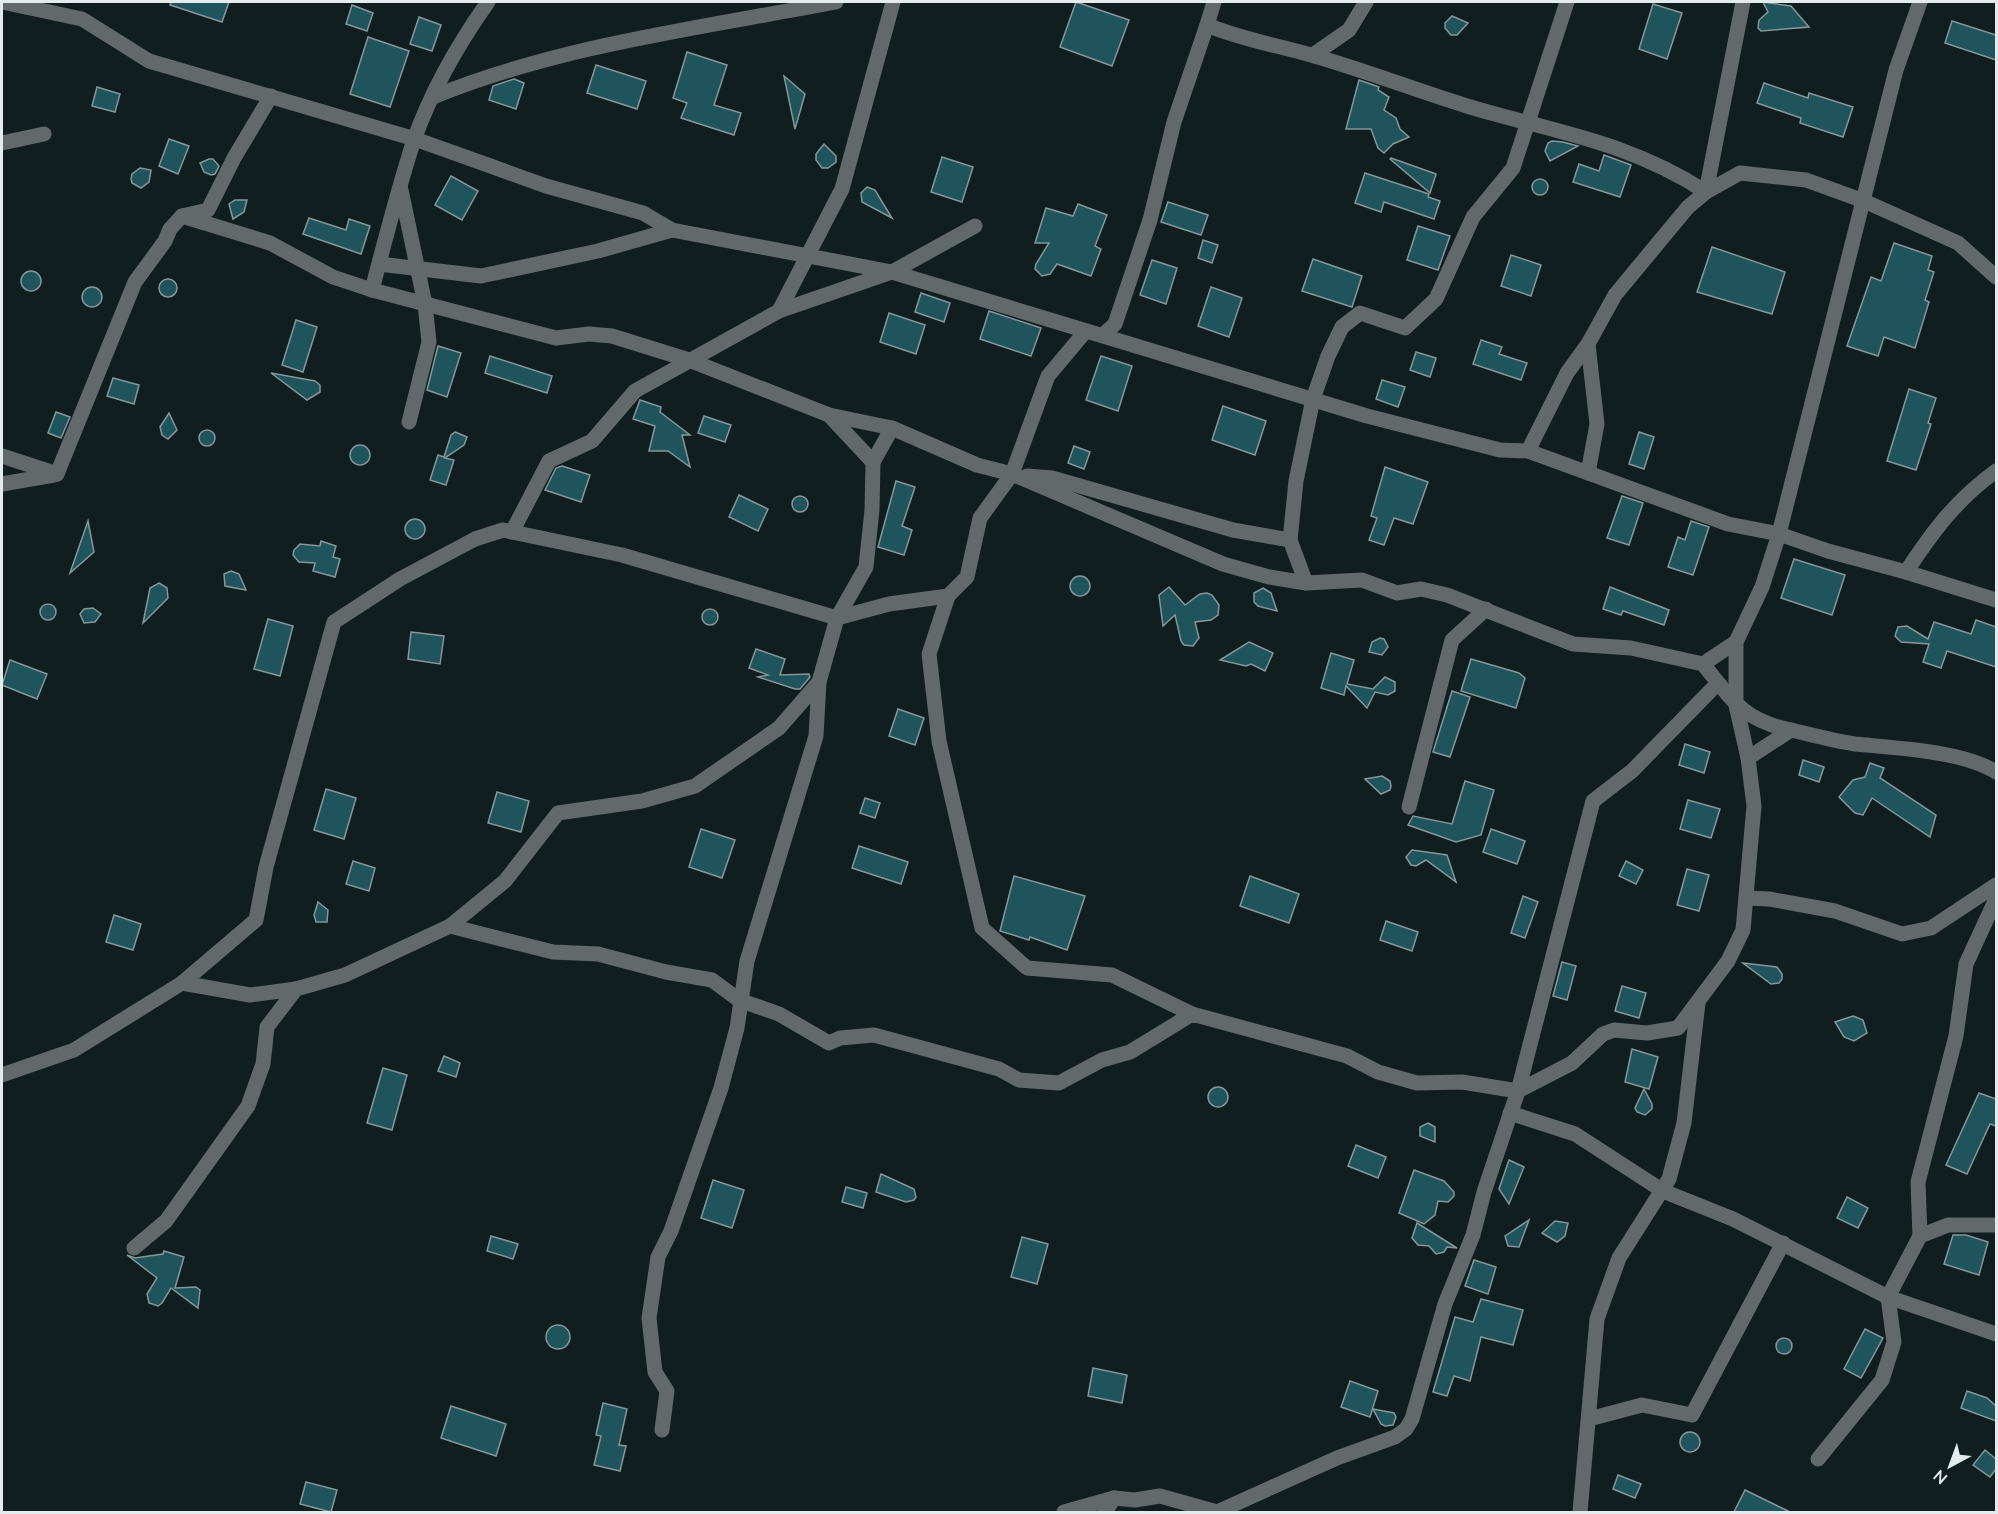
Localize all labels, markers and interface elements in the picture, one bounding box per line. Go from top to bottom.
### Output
north arrow [1920,1436,1980,1496]
text: N [1929,1464,1953,1489]

